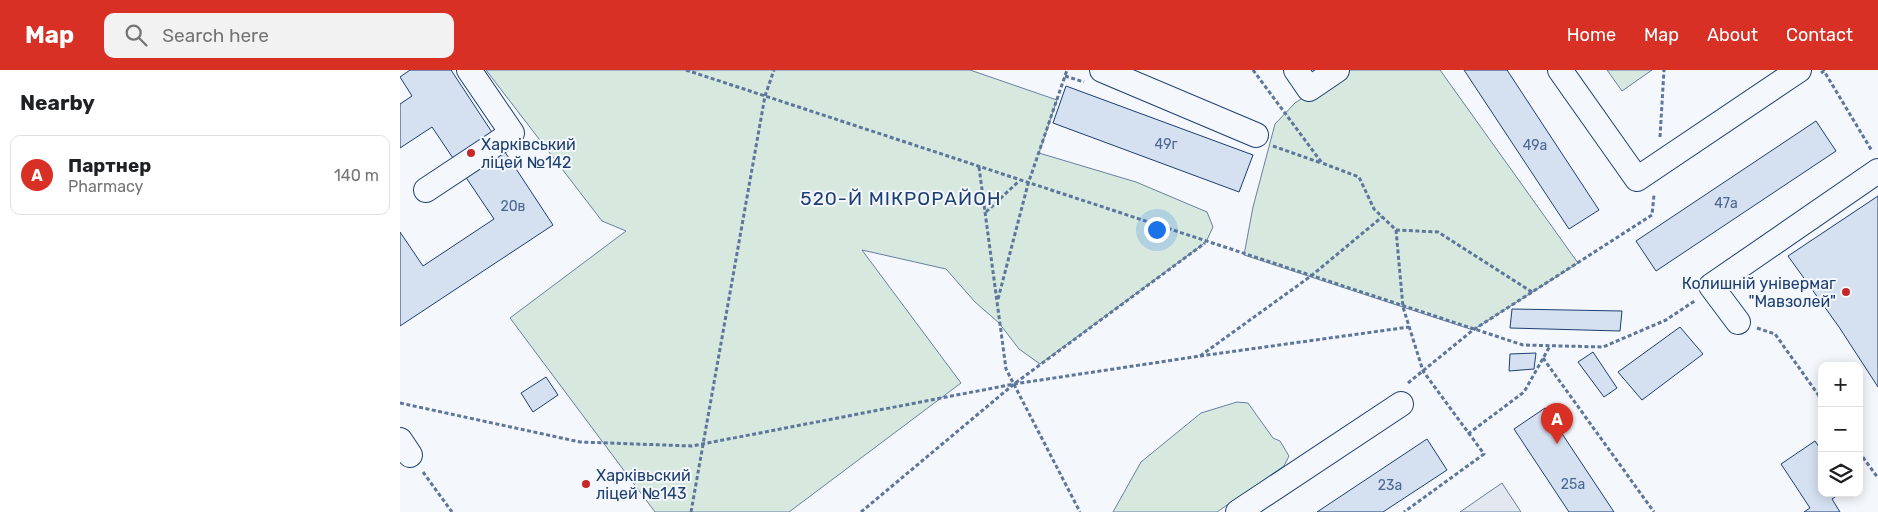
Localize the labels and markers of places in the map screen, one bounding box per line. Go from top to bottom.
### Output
place label: Харківський ліцей №142 [481,135,576,172]
marker: Харківський ліцей №142 [465,147,477,159]
place label: Колишній універмаг "Мавзолей" [1682,274,1836,311]
marker: Колишній універмаг "Мавзолей" [1840,286,1852,298]
pin: A [1541,403,1573,444]
place label: Харківьский ліцей №143 [596,466,691,503]
marker: Харківьский ліцей №143 [580,478,592,490]

